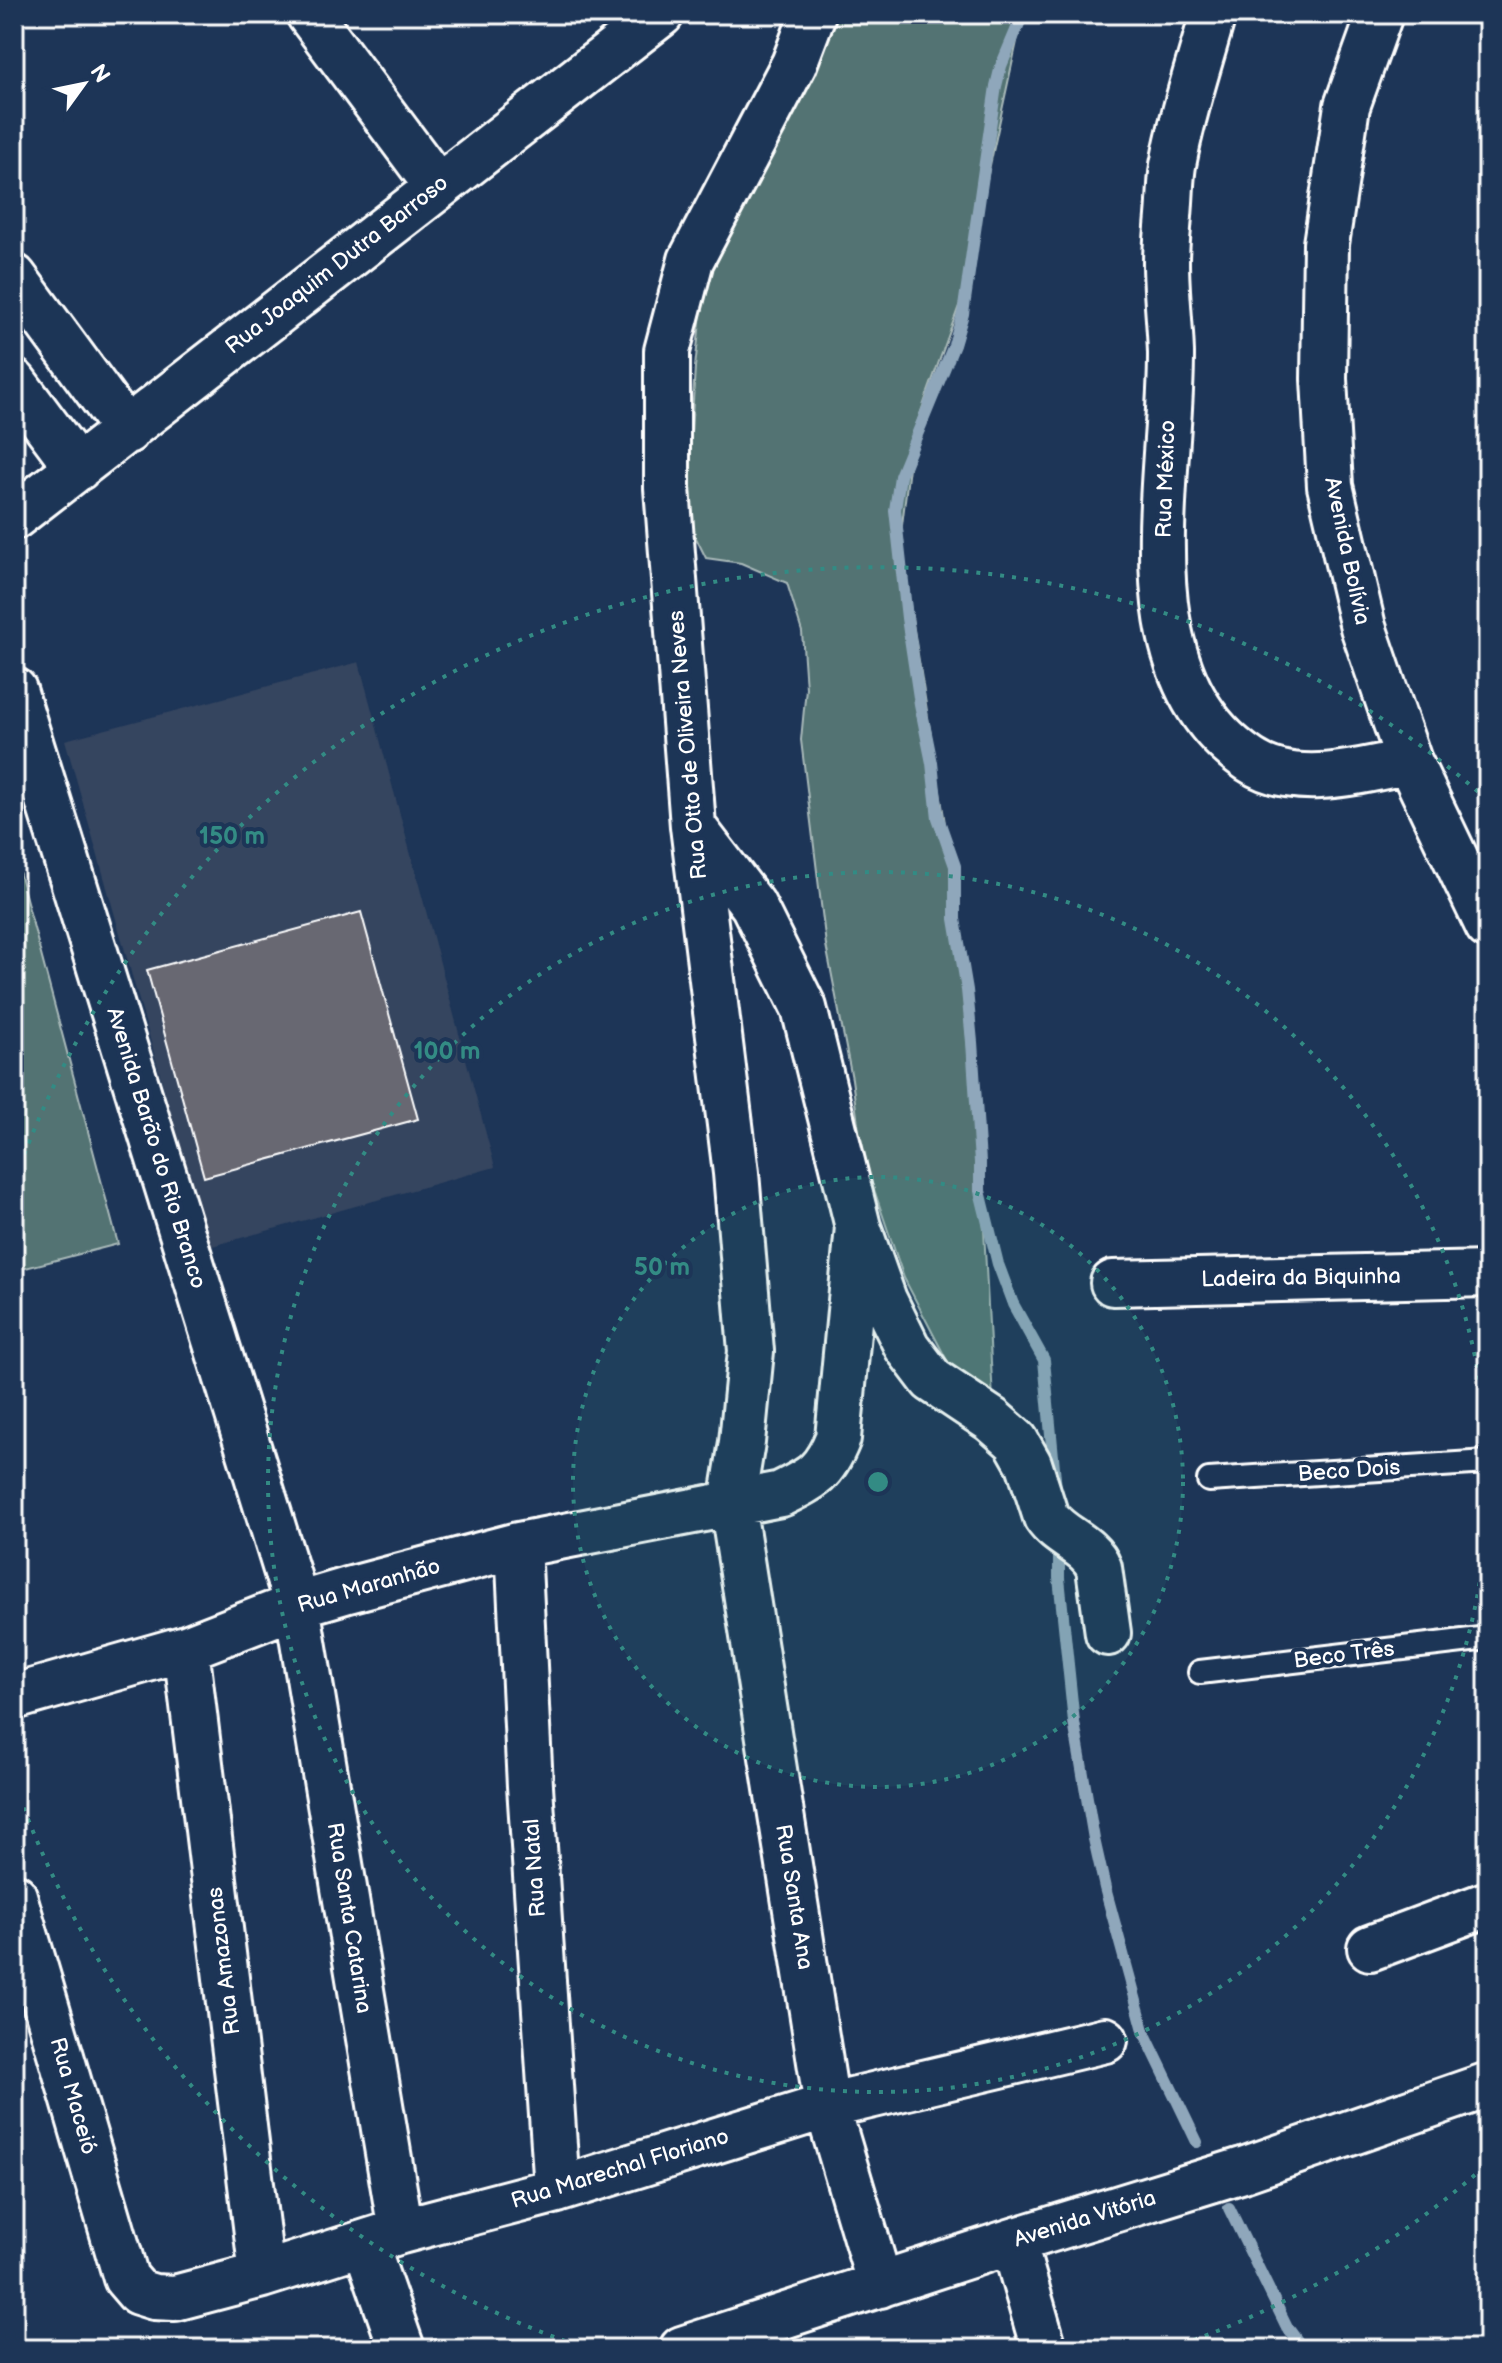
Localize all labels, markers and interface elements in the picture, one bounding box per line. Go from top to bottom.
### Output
north arrow [44,44,124,124]
text: N [84,60,115,88]
street label: Rua Joaquim Dutra Barroso [220,170,454,360]
street label: Rua México [1150,420,1182,538]
street label: Avenida Bolívia [1318,475,1376,627]
street label: Rua Otto de Oliveira Neves [663,609,713,881]
text: 150 m [199,822,265,851]
street label: Avenida Barão do Rio Branco [100,1004,212,1292]
text: 100 m [414,1037,480,1066]
text: 50 m [634,1253,690,1282]
street label: Ladeira da Biquinha [1201,1263,1401,1293]
street label: Beco Dois [1297,1454,1401,1488]
centre of rings [864,1468,892,1496]
street label: Rua Maranhão [294,1553,444,1619]
street label: Beco Três [1292,1635,1396,1675]
street label: Rua Natal [518,1818,552,1918]
street label: Rua Santa Catarina [321,1821,377,2015]
street label: Rua Santa Ana [769,1822,819,1972]
street label: Rua Amazonas [202,1885,246,2037]
street label: Rua Maceió [43,2035,103,2157]
street label: Rua Marechal Floriano [508,2123,732,2215]
street label: Avenida Vitória [1011,2185,1159,2253]

